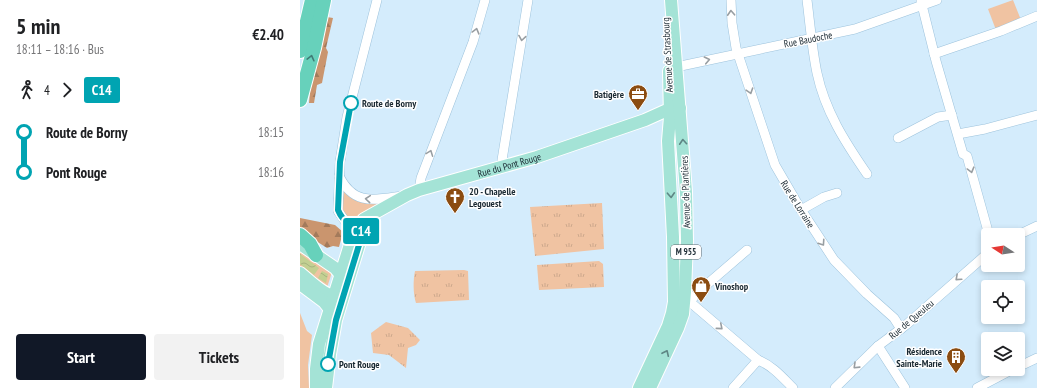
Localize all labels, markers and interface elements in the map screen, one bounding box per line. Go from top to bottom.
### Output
one-way arrow [727,10,736,16]
text: 5 min [16,12,60,40]
street label: Avenue de Strasbourg [659,17,676,93]
text: €2.40 [252,25,284,44]
one-way arrow [471,28,480,35]
street label: Rue Baudoche [783,28,833,51]
one-way arrow [518,35,527,42]
text: 18:11 – 18:16 · Bus [16,41,104,58]
one-way arrow [306,55,315,62]
one-way arrow [704,57,710,65]
icon: walk [16,79,38,101]
icon: forward [56,79,78,101]
text: C14 [92,81,112,99]
text: 4 [44,82,50,99]
office icon: Batigère [627,83,649,111]
one-way arrow [745,87,754,94]
place label: Batigère [594,88,624,101]
marker: Route de Borny [343,95,359,111]
place label: Route de Borny [362,97,417,110]
text: Route de Borny [46,123,128,142]
text: 18:15 [258,124,284,141]
one-way arrow [678,139,687,145]
one-way arrow [426,150,434,157]
street label: Rue du Pont Rouge [476,150,543,180]
street label: Avenue de Plantières [678,155,693,228]
text: Pont Rouge [46,163,107,182]
text: 18:16 [258,164,284,181]
one-way arrow [966,167,975,174]
street label: Rue de Lorraine [778,178,817,231]
place label: 20 - Chapelle Legouest [469,185,516,210]
church icon: 20 - Chapelle Legouest [444,186,466,214]
one-way arrow [666,192,675,198]
one-way arrow [365,194,372,203]
line badge: C14 [338,218,384,244]
text: C14 [351,222,371,240]
north arrow [981,228,1025,272]
map controls [981,228,1025,376]
one-way arrow [818,239,825,246]
road number: M 955 [671,245,701,259]
one-way arrow [956,274,963,281]
shop icon: Vinoshop [690,275,712,303]
place label: Vinoshop [714,280,749,293]
button: locate [981,280,1025,324]
street label: Rue de Queuleu [886,297,937,342]
one-way arrow [715,323,723,330]
button: layers [981,332,1025,376]
button: Start [16,334,146,380]
button: Tickets [154,334,284,380]
place label: Résidence Sainte-Marie [896,345,942,370]
building icon: Résidence Sainte-Marie [945,346,967,374]
one-way arrow [661,349,669,357]
marker: Pont Rouge [320,356,336,372]
place label: Pont Rouge [339,358,380,371]
one-way arrow [853,362,861,369]

